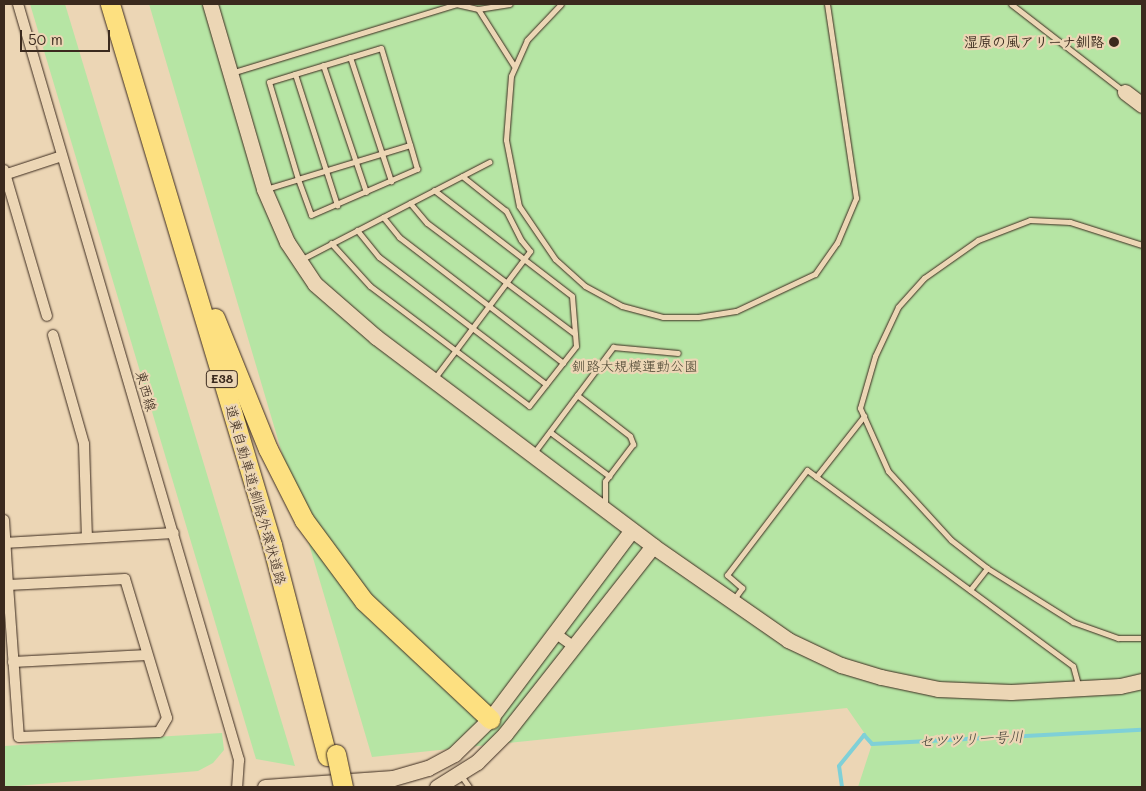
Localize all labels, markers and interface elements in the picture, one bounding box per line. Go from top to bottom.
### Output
scale bar [22,20,112,52]
text: 50 m [28,29,63,49]
place label: 湿原の風アリーナ釧路 [964,34,1104,50]
marker: 湿原の風アリーナ釧路 [1108,36,1120,48]
park label: 釧路大規模運動公園 [572,358,698,374]
street label: 東西線 [132,368,160,414]
road number: E38 [206,369,238,388]
street label: 道東自動車道;釧路外環状道路 [222,403,290,587]
water label: セツツリ一号川 [918,727,1024,751]

